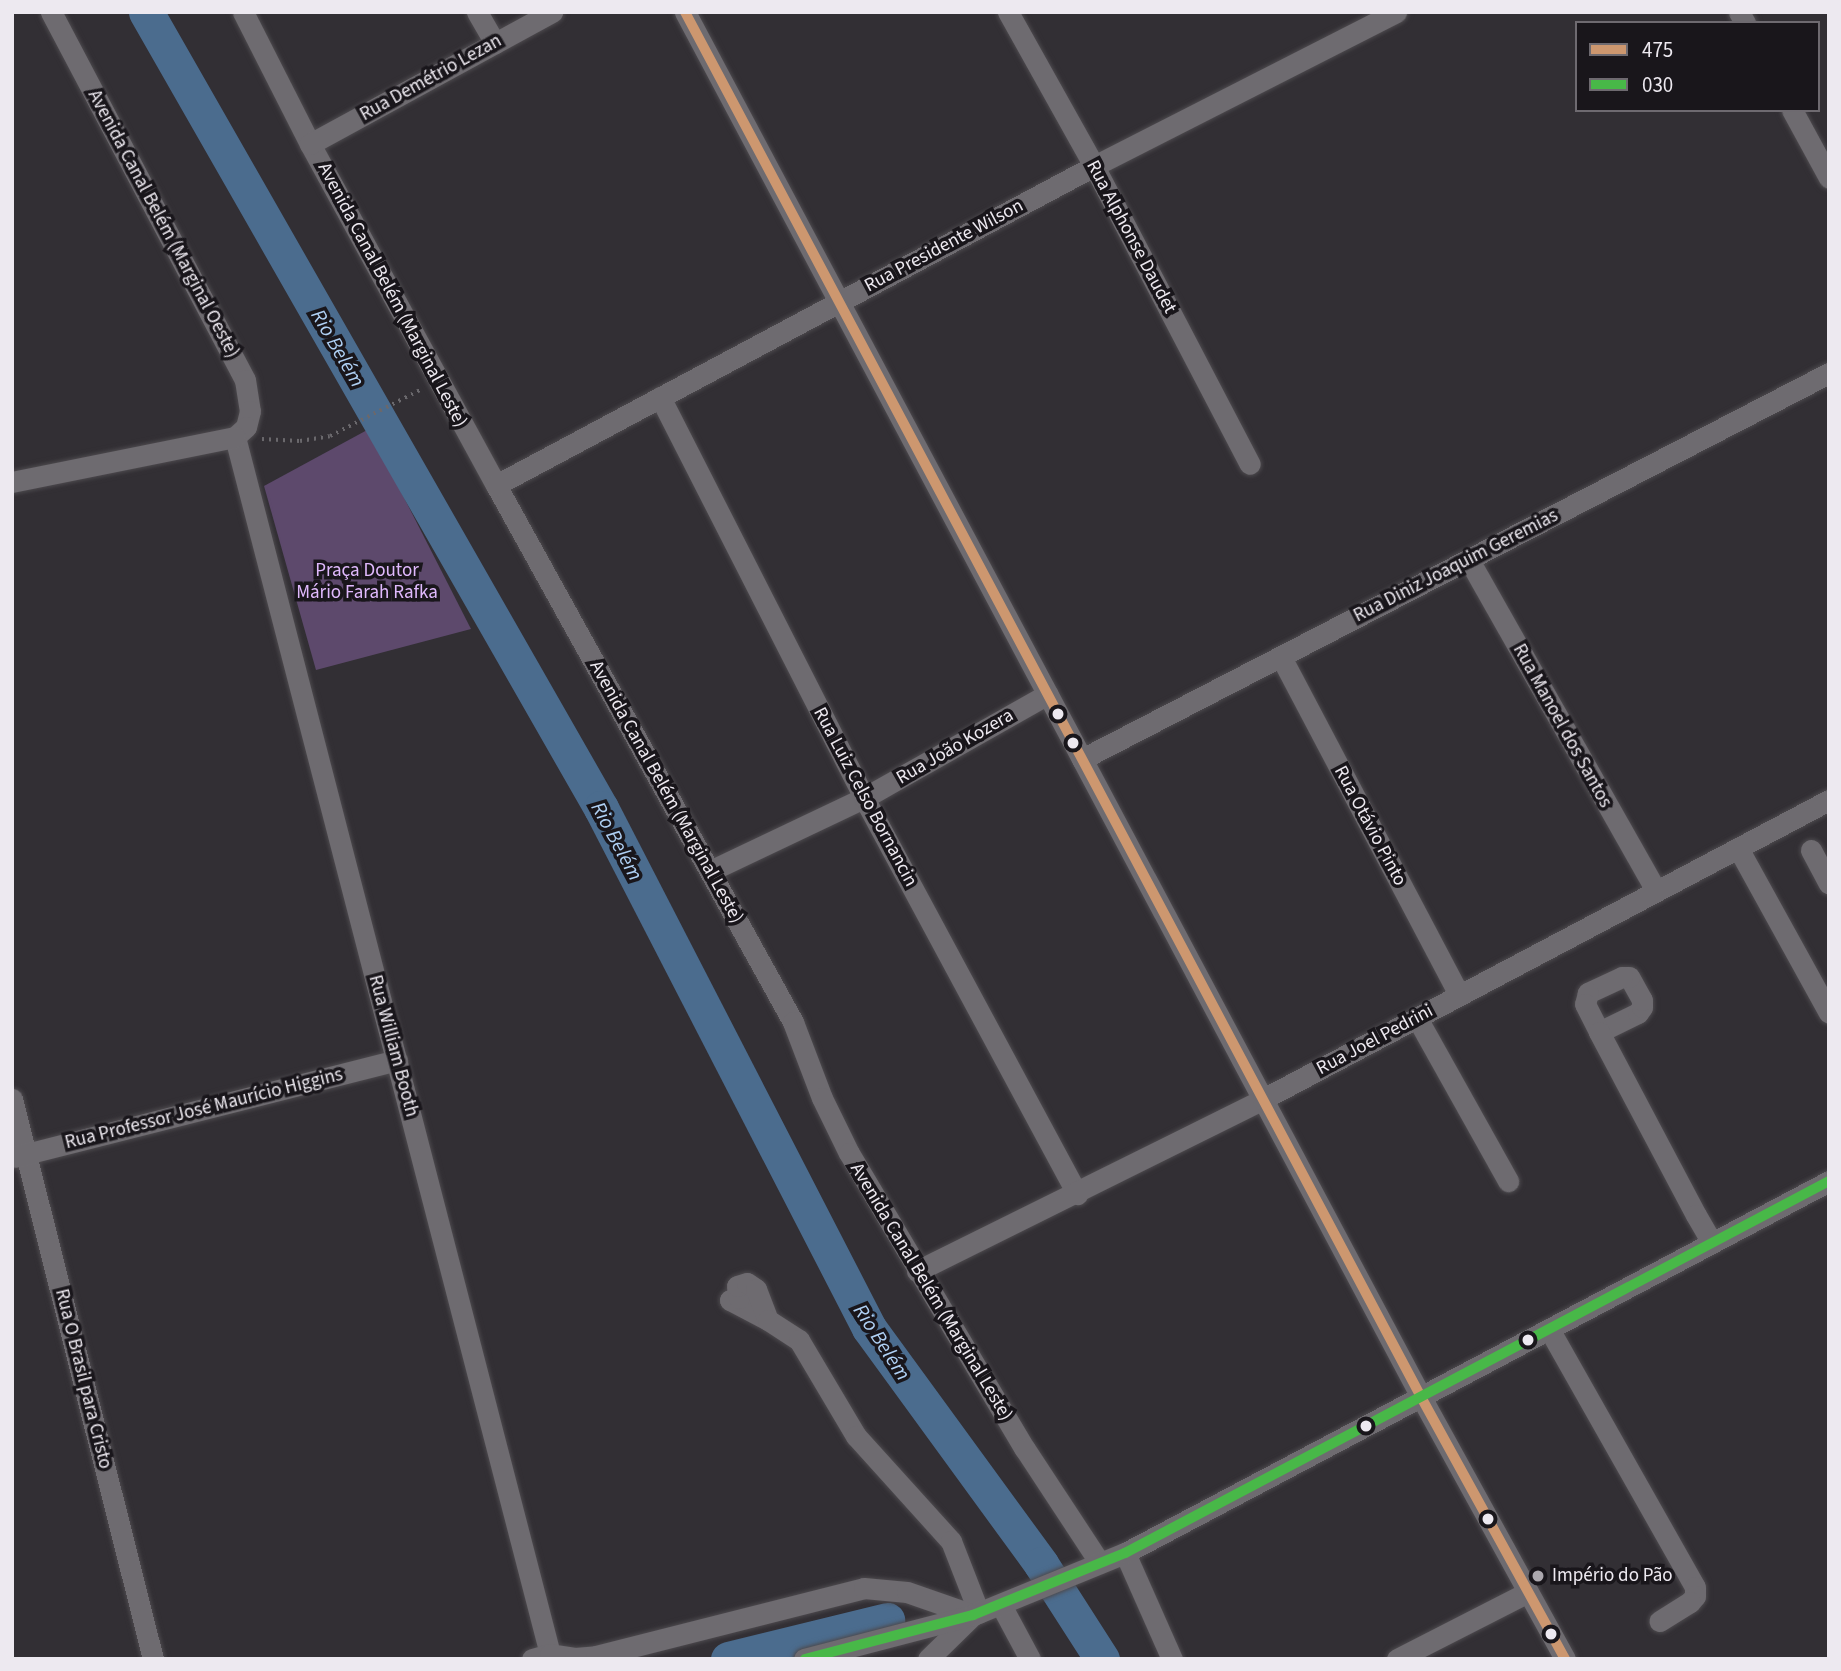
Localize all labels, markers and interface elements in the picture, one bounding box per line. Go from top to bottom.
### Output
legend [1575,21,1820,112]
street label: Rua Demétrio Lezan [356,30,506,126]
text: 475 [1642,35,1673,65]
text: 030 [1642,70,1673,100]
street label: Avenida Canal Belém (Marginal Oeste) [82,86,244,362]
street label: Rua Alphonse Daudet [1081,156,1181,318]
street label: Avenida Canal Belém (Marginal Leste) [312,159,472,431]
street label: Rua Presidente Wilson [861,194,1027,298]
water label: Rio Belém [306,305,370,391]
street label: Rua Diniz Joaquim Geremias [1350,504,1562,628]
park label: Praça Doutor Mário Farah Rafka [296,560,438,604]
street label: Rua Manoel dos Santos [1507,640,1617,812]
street label: Avenida Canal Belém (Marginal Leste) [584,657,748,927]
street label: Rua Luiz Celso Bornancin [808,703,922,891]
street label: Rua João Kozera [892,704,1018,790]
unlabelled marker [1051,707,1065,721]
unlabelled marker [1066,736,1080,750]
street label: Rua Otávio Pinto [1329,762,1411,890]
water label: Rio Belém [586,797,648,885]
street label: Rua William Booth [363,973,423,1119]
street label: Rua Joel Pedrini [1313,1000,1437,1080]
street label: Rua Professor José Maurício Higgins [63,1063,345,1155]
street label: Avenida Canal Belém (Marginal Leste) [845,1159,1017,1425]
street label: Rua O Brasil para Cristo [50,1287,116,1471]
water label: Rio Belém [848,1299,916,1385]
unlabelled marker [1521,1333,1535,1347]
unlabelled marker [1359,1419,1373,1433]
unlabelled marker [1481,1512,1495,1526]
place label: Império do Pão [1552,1565,1673,1587]
marker: Império do Pão [1530,1568,1546,1584]
unlabelled marker [1544,1627,1558,1641]

